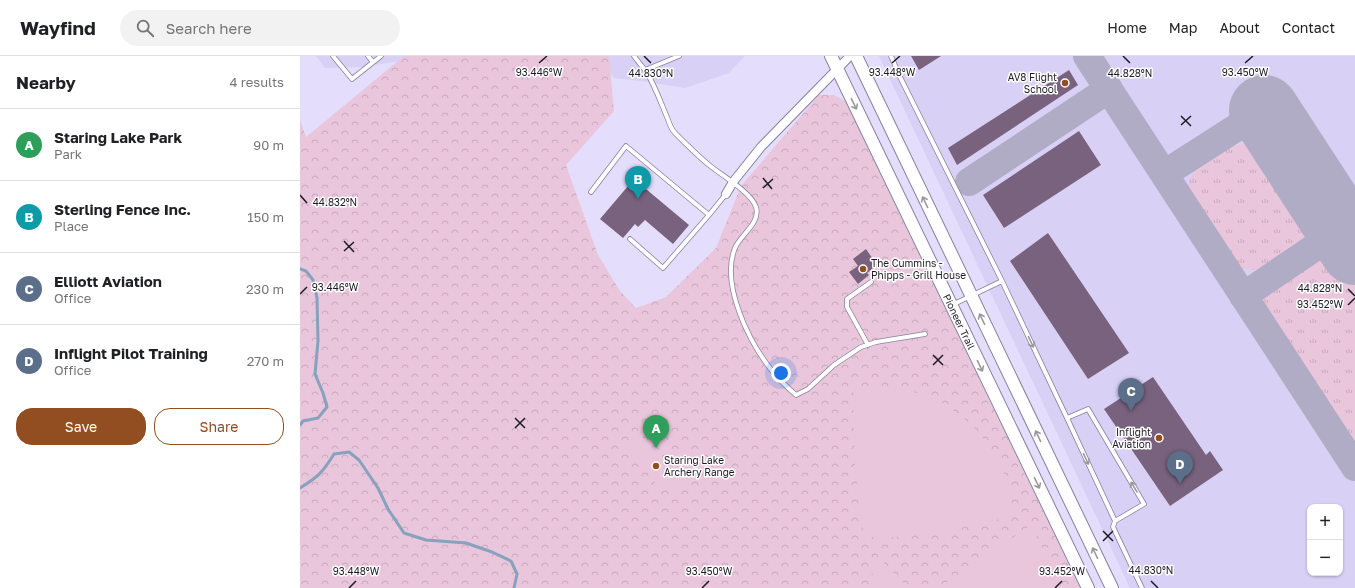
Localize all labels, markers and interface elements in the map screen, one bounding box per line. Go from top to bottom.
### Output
search box [120,10,400,46]
text: Wayfind [20,16,96,39]
icon: search [134,17,156,39]
text: Search here [166,19,252,37]
text: Home [1107,19,1147,36]
text: Map [1169,19,1197,36]
text: About [1219,19,1260,36]
text: Contact [1282,19,1335,36]
text: 93.446°W [516,66,563,78]
text: 93.448°W [869,66,916,78]
text: 93.450°W [1222,66,1269,78]
text: 44.830°N [629,67,673,79]
text: 44.828°N [1108,67,1152,79]
place label: AV8 Flight School [1008,71,1057,95]
text: Nearby [16,72,76,93]
text: 4 results [230,74,284,90]
marker: AV8 Flight School [1060,78,1070,88]
one-way arrow [851,98,858,110]
text: Staring Lake Park [54,128,182,146]
text: A [24,137,34,153]
text: 90 m [253,137,284,153]
text: Park [54,146,82,162]
pin: B [625,166,651,199]
text: 44.832°N [313,196,357,208]
one-way arrow [921,196,928,208]
text: Sterling Fence Inc. [54,200,191,218]
text: B [24,209,34,225]
text: 150 m [247,209,284,225]
text: Place [54,218,89,234]
place label: The Cummins - Phipps - Grill House [871,257,966,281]
marker: The Cummins - Phipps - Grill House [858,264,868,274]
text: Elliott Aviation [54,272,162,290]
text: C [24,281,34,297]
text: 230 m [246,281,284,297]
text: 93.446°W [312,281,359,293]
text: 44.828°N [1298,282,1342,294]
text: Office [54,290,91,306]
street label: Pioneer Trail [941,292,978,351]
text: 93.452°W [1297,298,1343,310]
one-way arrow [978,313,985,325]
one-way arrow [1028,335,1035,347]
text: Inflight Pilot Training [54,344,208,362]
text: D [24,353,34,369]
text: 270 m [247,353,284,369]
one-way arrow [977,360,985,372]
text: Office [54,362,91,378]
your location [771,363,791,383]
pin: C [1118,378,1144,411]
button: Save [16,408,146,445]
button: Share [154,408,284,445]
pin: A [643,415,669,448]
place label: Inflight Aviation [1112,426,1151,450]
one-way arrow [1034,430,1041,442]
marker: Inflight Aviation [1154,433,1164,443]
pin: D [1167,451,1193,484]
one-way arrow [1083,453,1091,465]
place label: Staring Lake Archery Range [664,454,735,478]
marker: Staring Lake Archery Range [651,461,661,471]
one-way arrow [1034,477,1041,489]
one-way arrow [1129,481,1137,493]
map controls [1307,504,1343,576]
button: + [1307,504,1343,540]
button: − [1307,540,1343,576]
one-way arrow [1091,547,1098,559]
text: 44.830°N [1129,564,1173,576]
text: 93.448°W [333,565,380,577]
text: 93.450°W [686,565,733,577]
text: 93.452°W [1039,565,1085,577]

